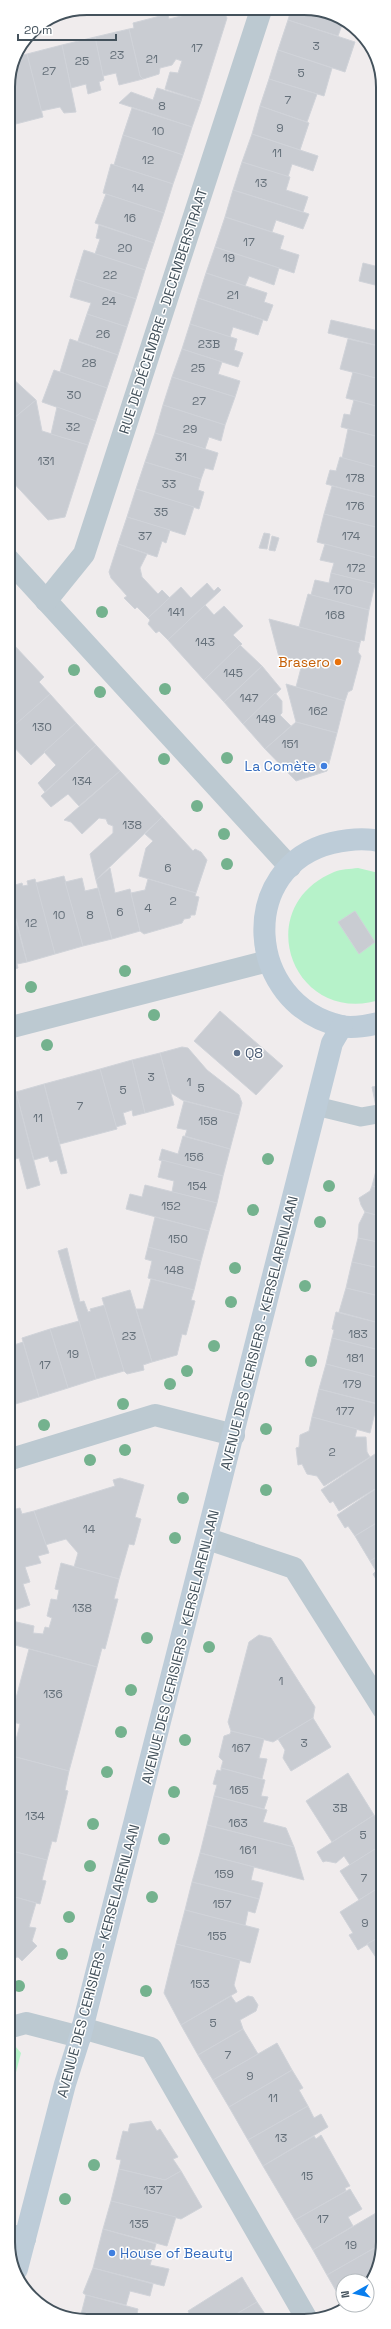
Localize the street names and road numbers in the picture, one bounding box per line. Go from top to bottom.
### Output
street label: RUE DE DÉCEMBRE - DECEMBERSTRAAT [115,186,211,436]
street label: AVENUE DES CERISIERS - KERSELARENLAAN [216,1194,302,1472]
street label: AVENUE DES CERISIERS - KERSELARENLAAN [137,1508,223,1786]
street label: AVENUE DES CERISIERS - KERSELARENLAAN [53,1822,143,2100]

